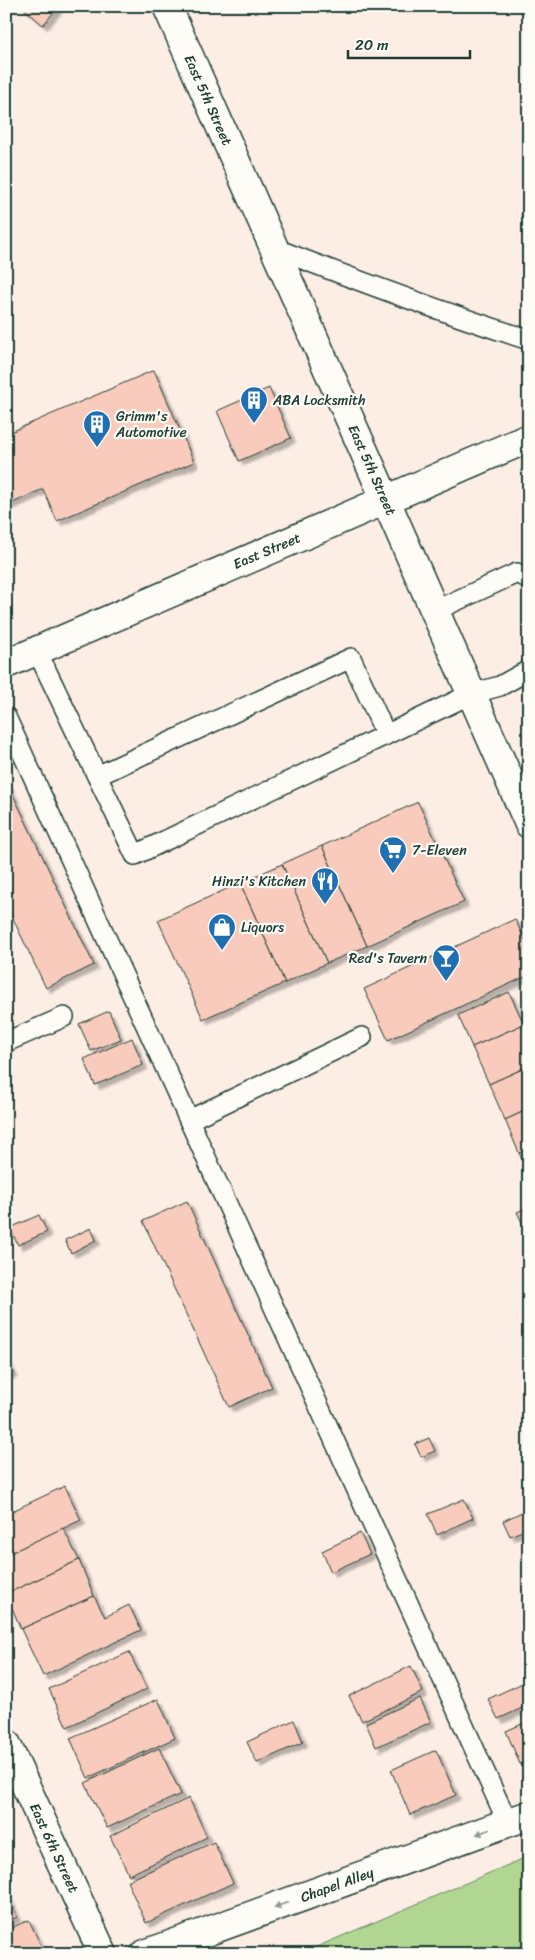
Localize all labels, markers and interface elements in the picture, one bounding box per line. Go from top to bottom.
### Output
scale bar [348,28,470,60]
text: 20 m [355,32,389,58]
street label: East 5th Street [177,50,239,150]
building icon: ABA Locksmith [239,385,269,424]
place label: ABA Locksmith [272,388,366,413]
place label: Grimm's Automotive [115,404,187,445]
building icon: Grimm's Automotive [82,409,112,448]
street label: East 5th Street [341,420,403,520]
street label: East Street [229,525,305,577]
supermarket icon: 7-Eleven [378,835,408,874]
place label: 7-Eleven [412,838,467,863]
restaurant icon: Hinzi's Kitchen [310,866,340,905]
place label: Hinzi's Kitchen [212,869,306,894]
shop icon: Liquors [207,912,237,951]
place label: Liquors [241,915,284,940]
bar icon: Red's Tavern [431,943,461,982]
place label: Red's Tavern [349,946,427,971]
street label: East 6th Street [22,1799,86,1897]
one-way arrow [475,1828,490,1836]
street label: Chapel Alley [297,1860,378,1910]
one-way arrow [273,1901,288,1909]

